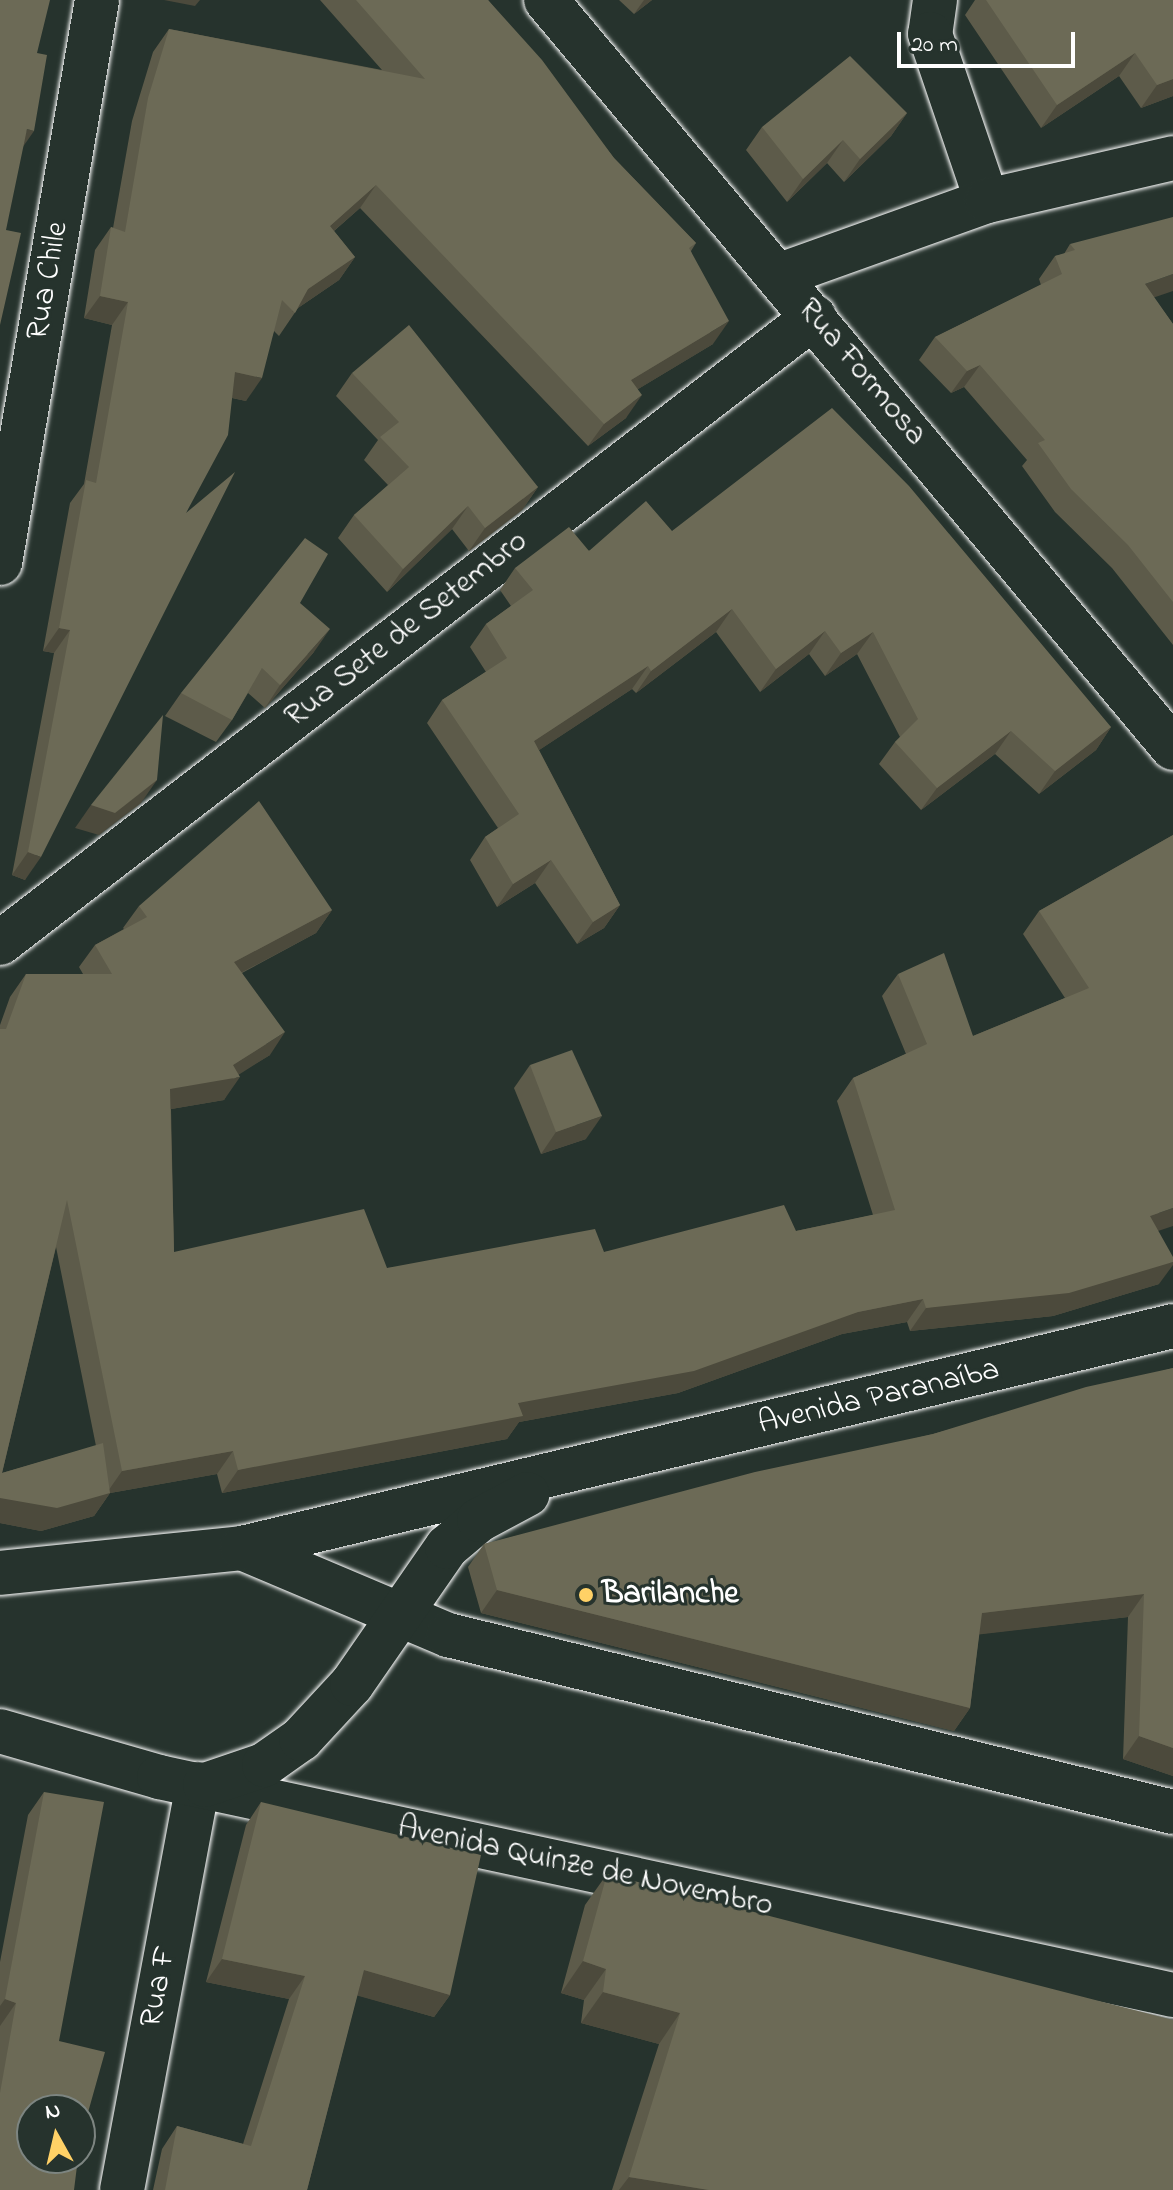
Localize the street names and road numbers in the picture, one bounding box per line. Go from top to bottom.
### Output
street label: Rua Chile [20,219,78,343]
street label: Rua Formosa [788,291,934,455]
street label: Rua Sete de Setembro [278,523,536,737]
street label: Avenida Paranaíba [755,1352,1003,1444]
street label: Avenida Quinze de Novembro [394,1809,776,1927]
street label: Rua F [133,1943,187,2031]

